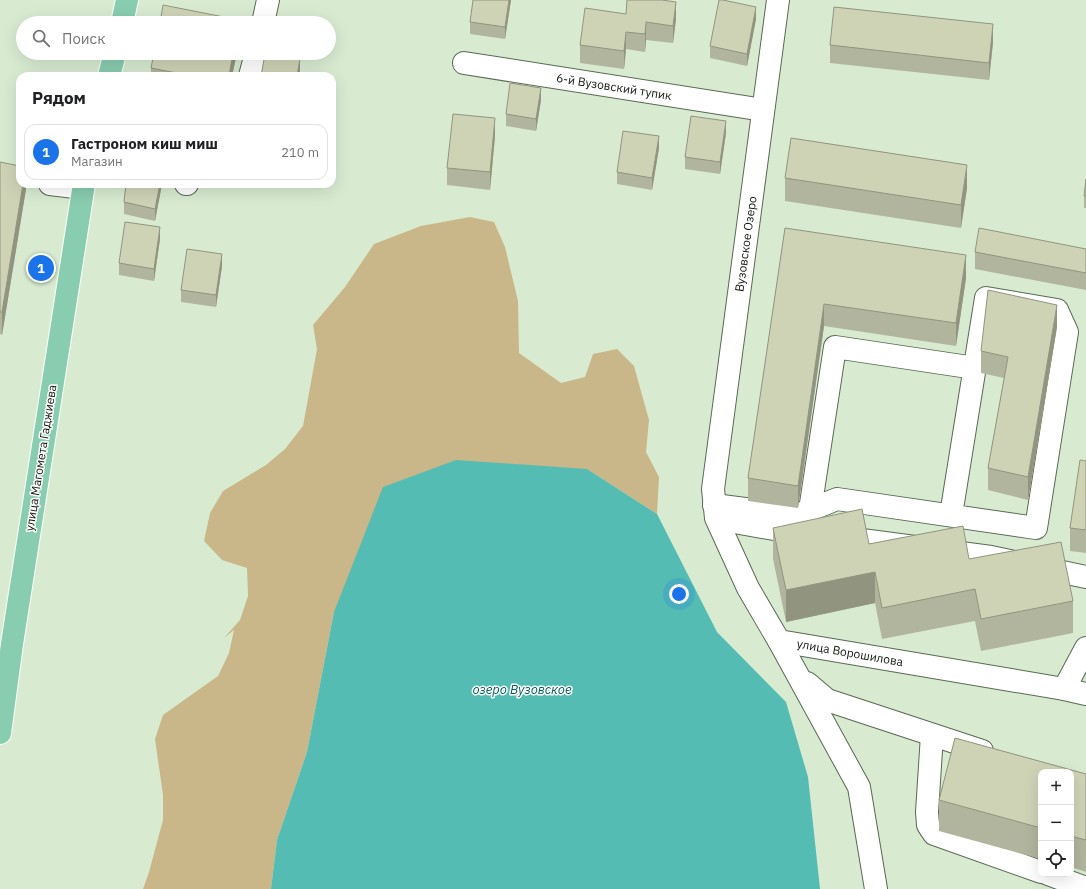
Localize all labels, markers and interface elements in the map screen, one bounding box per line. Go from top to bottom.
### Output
search box [16,16,336,60]
icon: search [30,27,52,49]
text: Поиск [62,29,105,48]
street label: 6-й Вузовский тупик [555,70,673,103]
text: Рядом [32,87,86,109]
text: Гастроном киш миш [71,134,218,153]
text: 1 [42,144,50,161]
text: 210 m [281,144,319,161]
text: Магазин [71,153,123,170]
street label: Вузовское Озеро [731,195,760,293]
pin: 1 [28,253,54,283]
street label: улица Магомета Гаджиева [22,383,60,532]
your location [669,584,689,604]
street label: улица Ворошилова [796,636,905,669]
water label: озеро Вузовское [472,681,572,698]
map controls [1038,769,1074,877]
button: + [1038,769,1074,805]
button: − [1038,805,1074,841]
button: locate [1038,841,1074,877]

